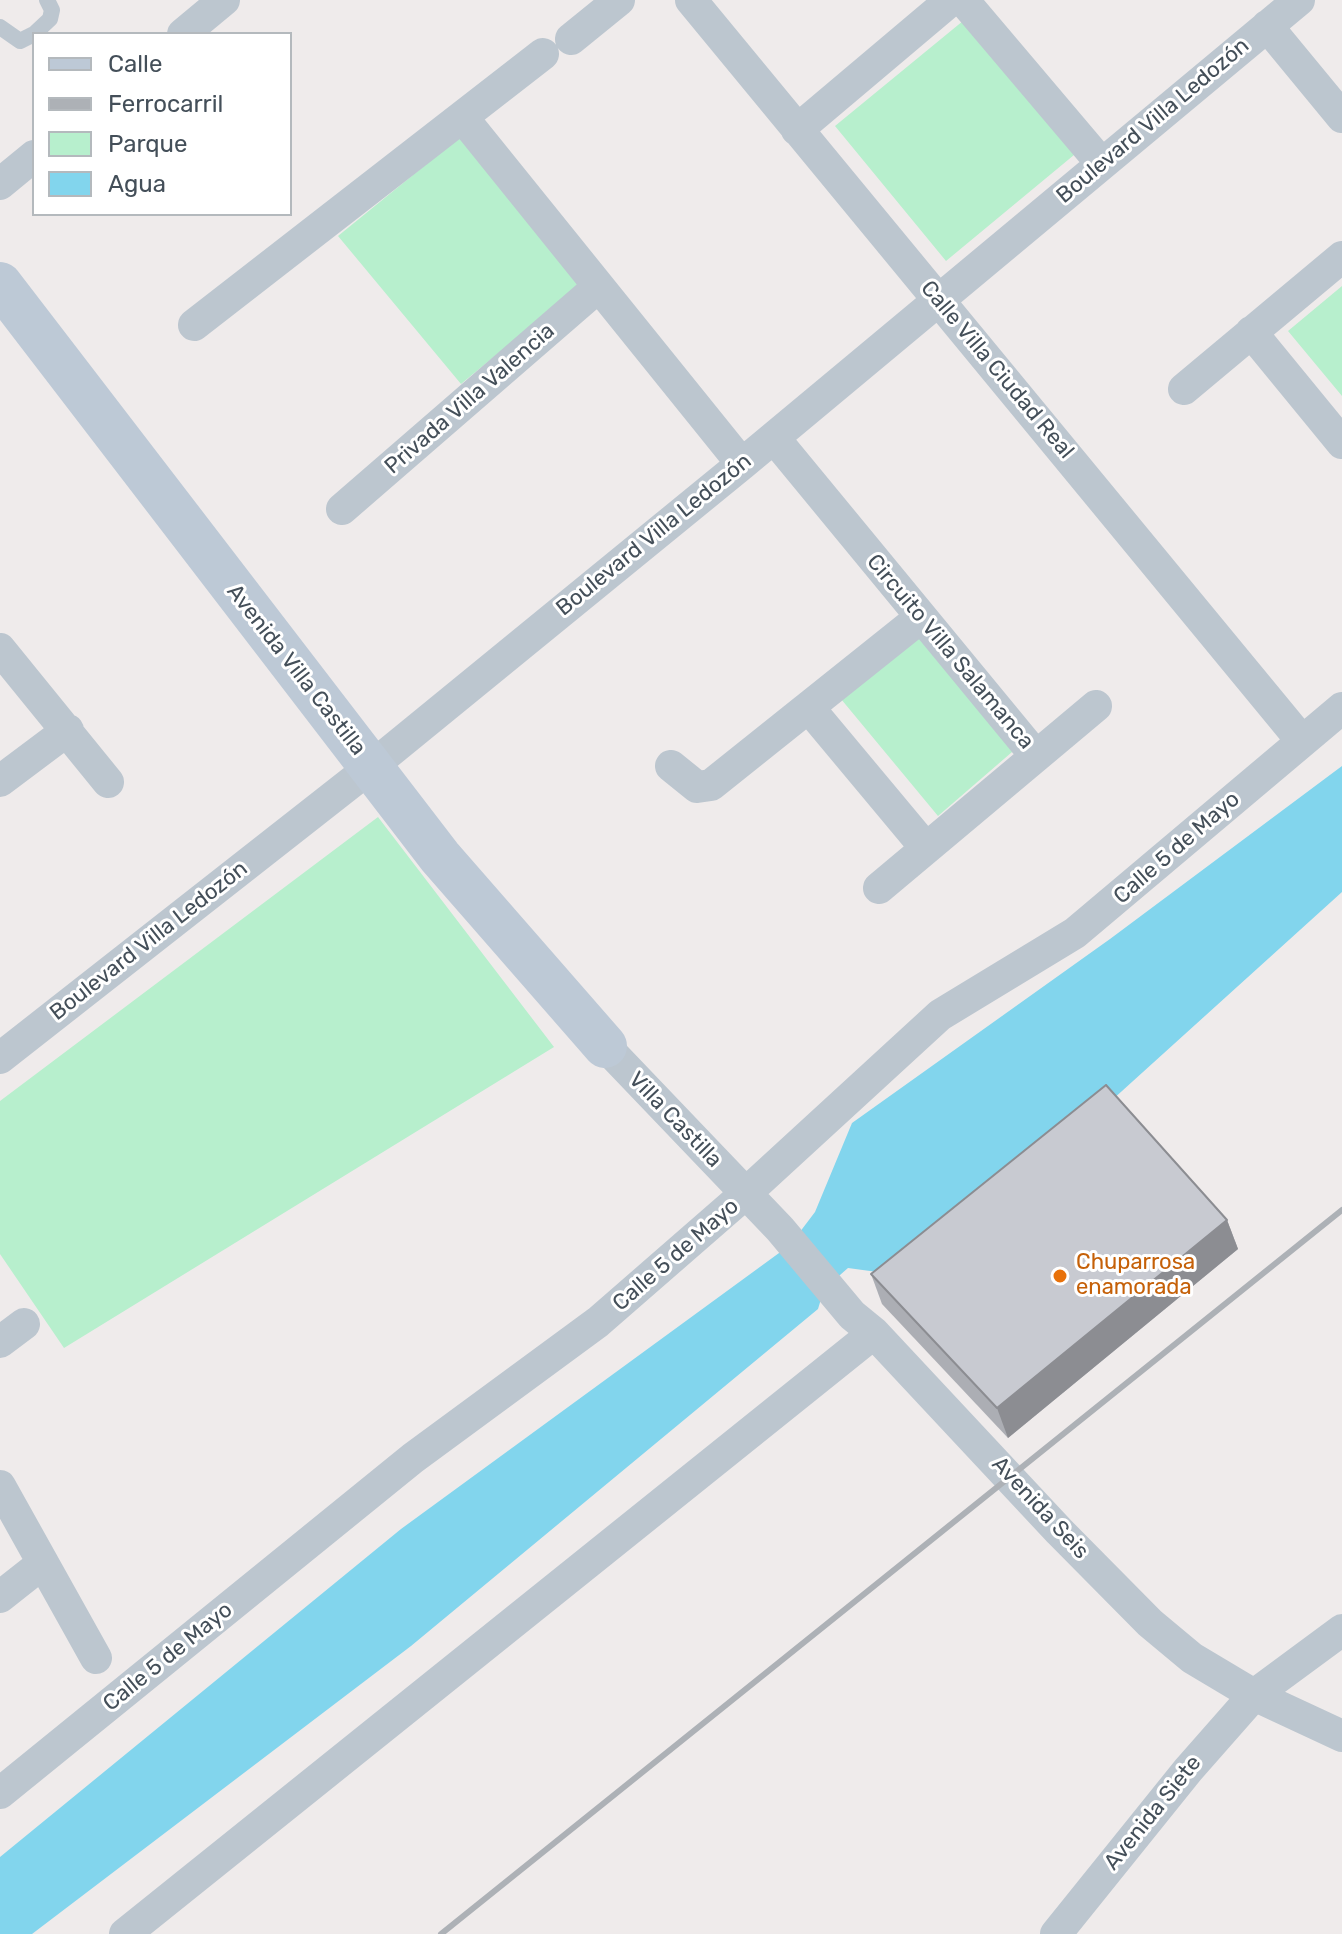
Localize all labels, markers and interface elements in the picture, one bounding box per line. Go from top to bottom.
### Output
legend [32,32,292,216]
street label: Boulevard Villa Ledozón [1051,33,1255,209]
text: Calle [108,50,162,78]
text: Ferrocarril [108,90,223,118]
text: Parque [108,130,187,158]
text: Agua [108,170,166,198]
street label: Calle Villa Ciudad Real [915,276,1079,464]
street label: Privada Villa Valencia [380,318,560,480]
street label: Boulevard Villa Ledozón [551,448,757,622]
street label: Circuito Villa Salamanca [861,549,1039,755]
street label: Avenida Villa Castilla [221,579,371,761]
street label: Calle 5 de Mayo [1109,786,1245,910]
street label: Boulevard Villa Ledozón [45,856,253,1026]
street label: Villa Castilla [623,1067,727,1173]
street label: Calle 5 de Mayo [608,1193,744,1317]
place label: Chuparrosa enamorada [1076,1250,1195,1302]
marker: Chuparrosa enamorada [1051,1267,1069,1285]
street label: Avenida Seis [986,1451,1094,1565]
street label: Calle 5 de Mayo [98,1597,238,1717]
street label: Avenida Siete [1099,1750,1207,1876]

